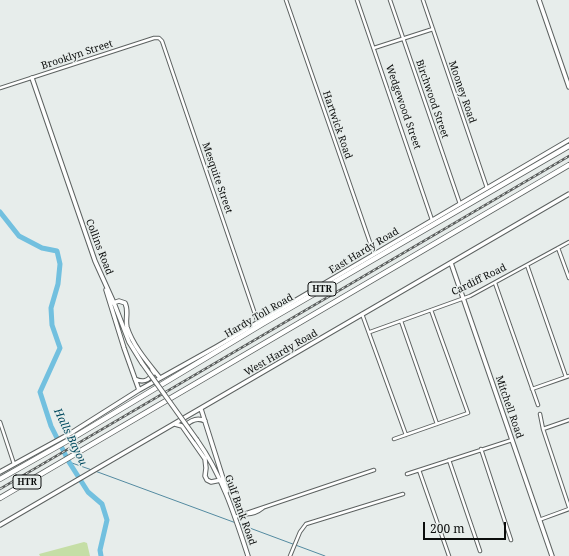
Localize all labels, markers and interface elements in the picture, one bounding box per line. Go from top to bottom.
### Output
street label: Brooklyn Street [40,38,114,72]
street label: Birchwood Street [413,58,451,140]
street label: Mooney Road [446,59,478,125]
street label: Wedgewood Street [383,63,423,151]
street label: Hartwick Road [320,89,354,161]
street label: Mesquite Street [199,141,235,215]
street label: Collins Road [83,217,115,277]
street label: East Hardy Road [327,225,401,277]
street label: Cardiff Road [450,262,508,298]
road number: HTR [308,282,336,296]
street label: Hardy Toll Road [223,292,295,340]
street label: West Hardy Road [242,327,320,379]
street label: Mitchell Road [493,374,525,440]
water label: Halls Bayou [51,406,89,468]
street label: Gulf Bank Road [222,473,258,547]
road number: HTR [13,475,41,489]
scale bar [425,514,508,540]
text: 200 m [430,520,465,537]

